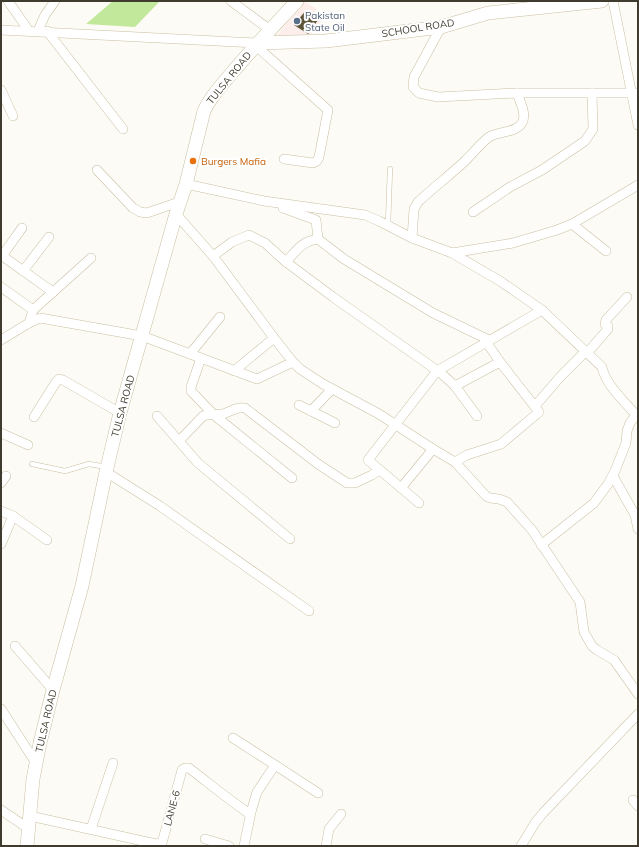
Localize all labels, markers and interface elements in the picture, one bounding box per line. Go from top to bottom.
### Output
place label: Pakistan State Oil [305,9,345,34]
marker: Pakistan State Oil [292,16,302,26]
street label: SCHOOL ROAD [381,16,455,40]
street label: TULSA ROAD [204,49,254,107]
place label: Burgers Mafia [201,155,266,168]
marker: Burgers Mafia [188,156,198,166]
street label: TULSA ROAD [108,373,138,439]
street label: TULSA ROAD [32,688,60,754]
street label: LANE-6 [161,789,183,827]

